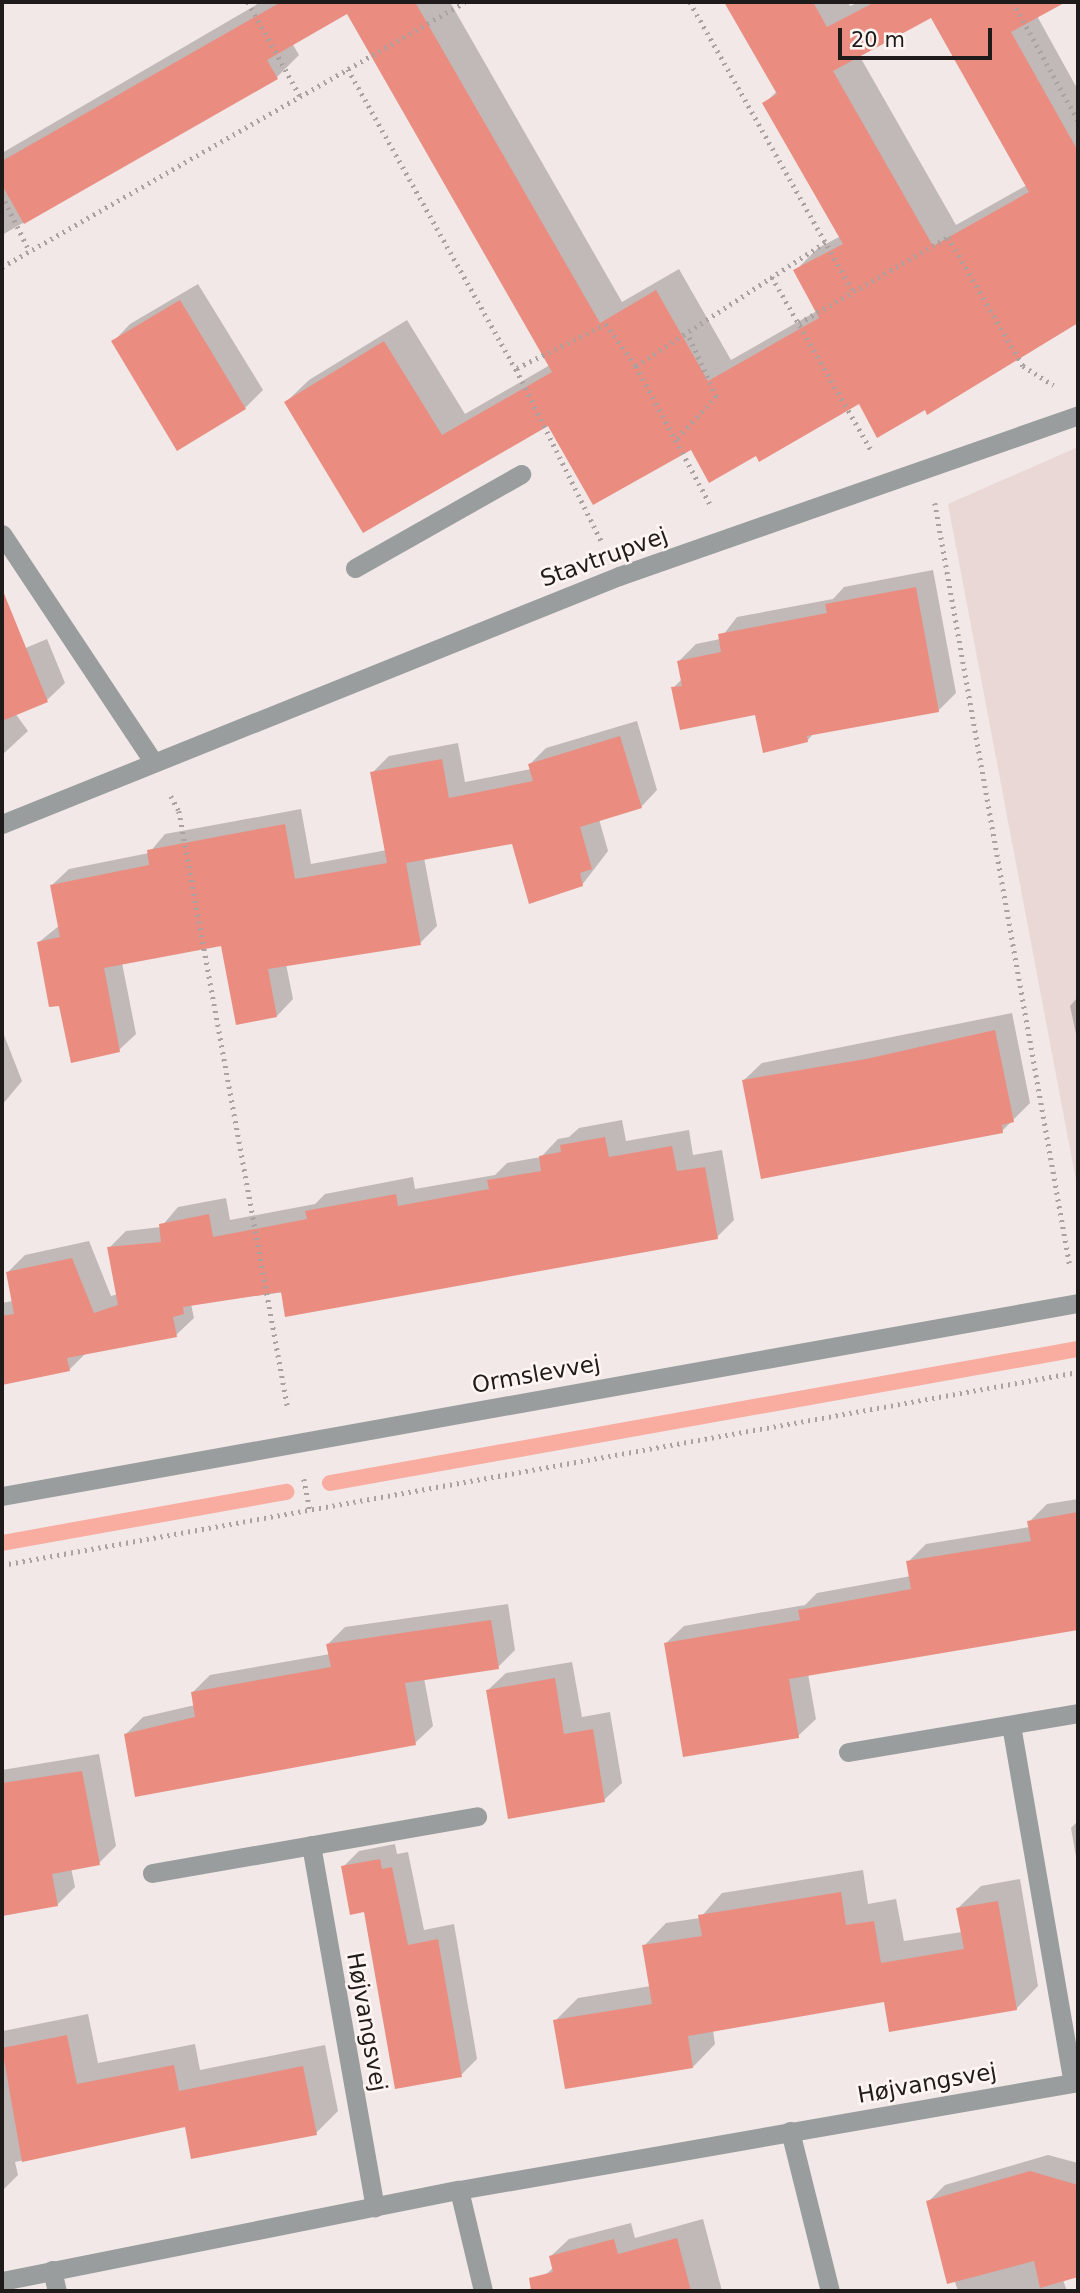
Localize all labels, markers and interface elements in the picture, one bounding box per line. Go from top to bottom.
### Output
scale bar [842,14,996,58]
text: 20 m [851,28,905,52]
street label: Stavtrupvej [537,521,671,593]
street label: Ormslevvej [470,1349,602,1399]
street label: Højvangsvej [341,1950,393,2094]
street label: Højvangsvej [855,2057,999,2109]

